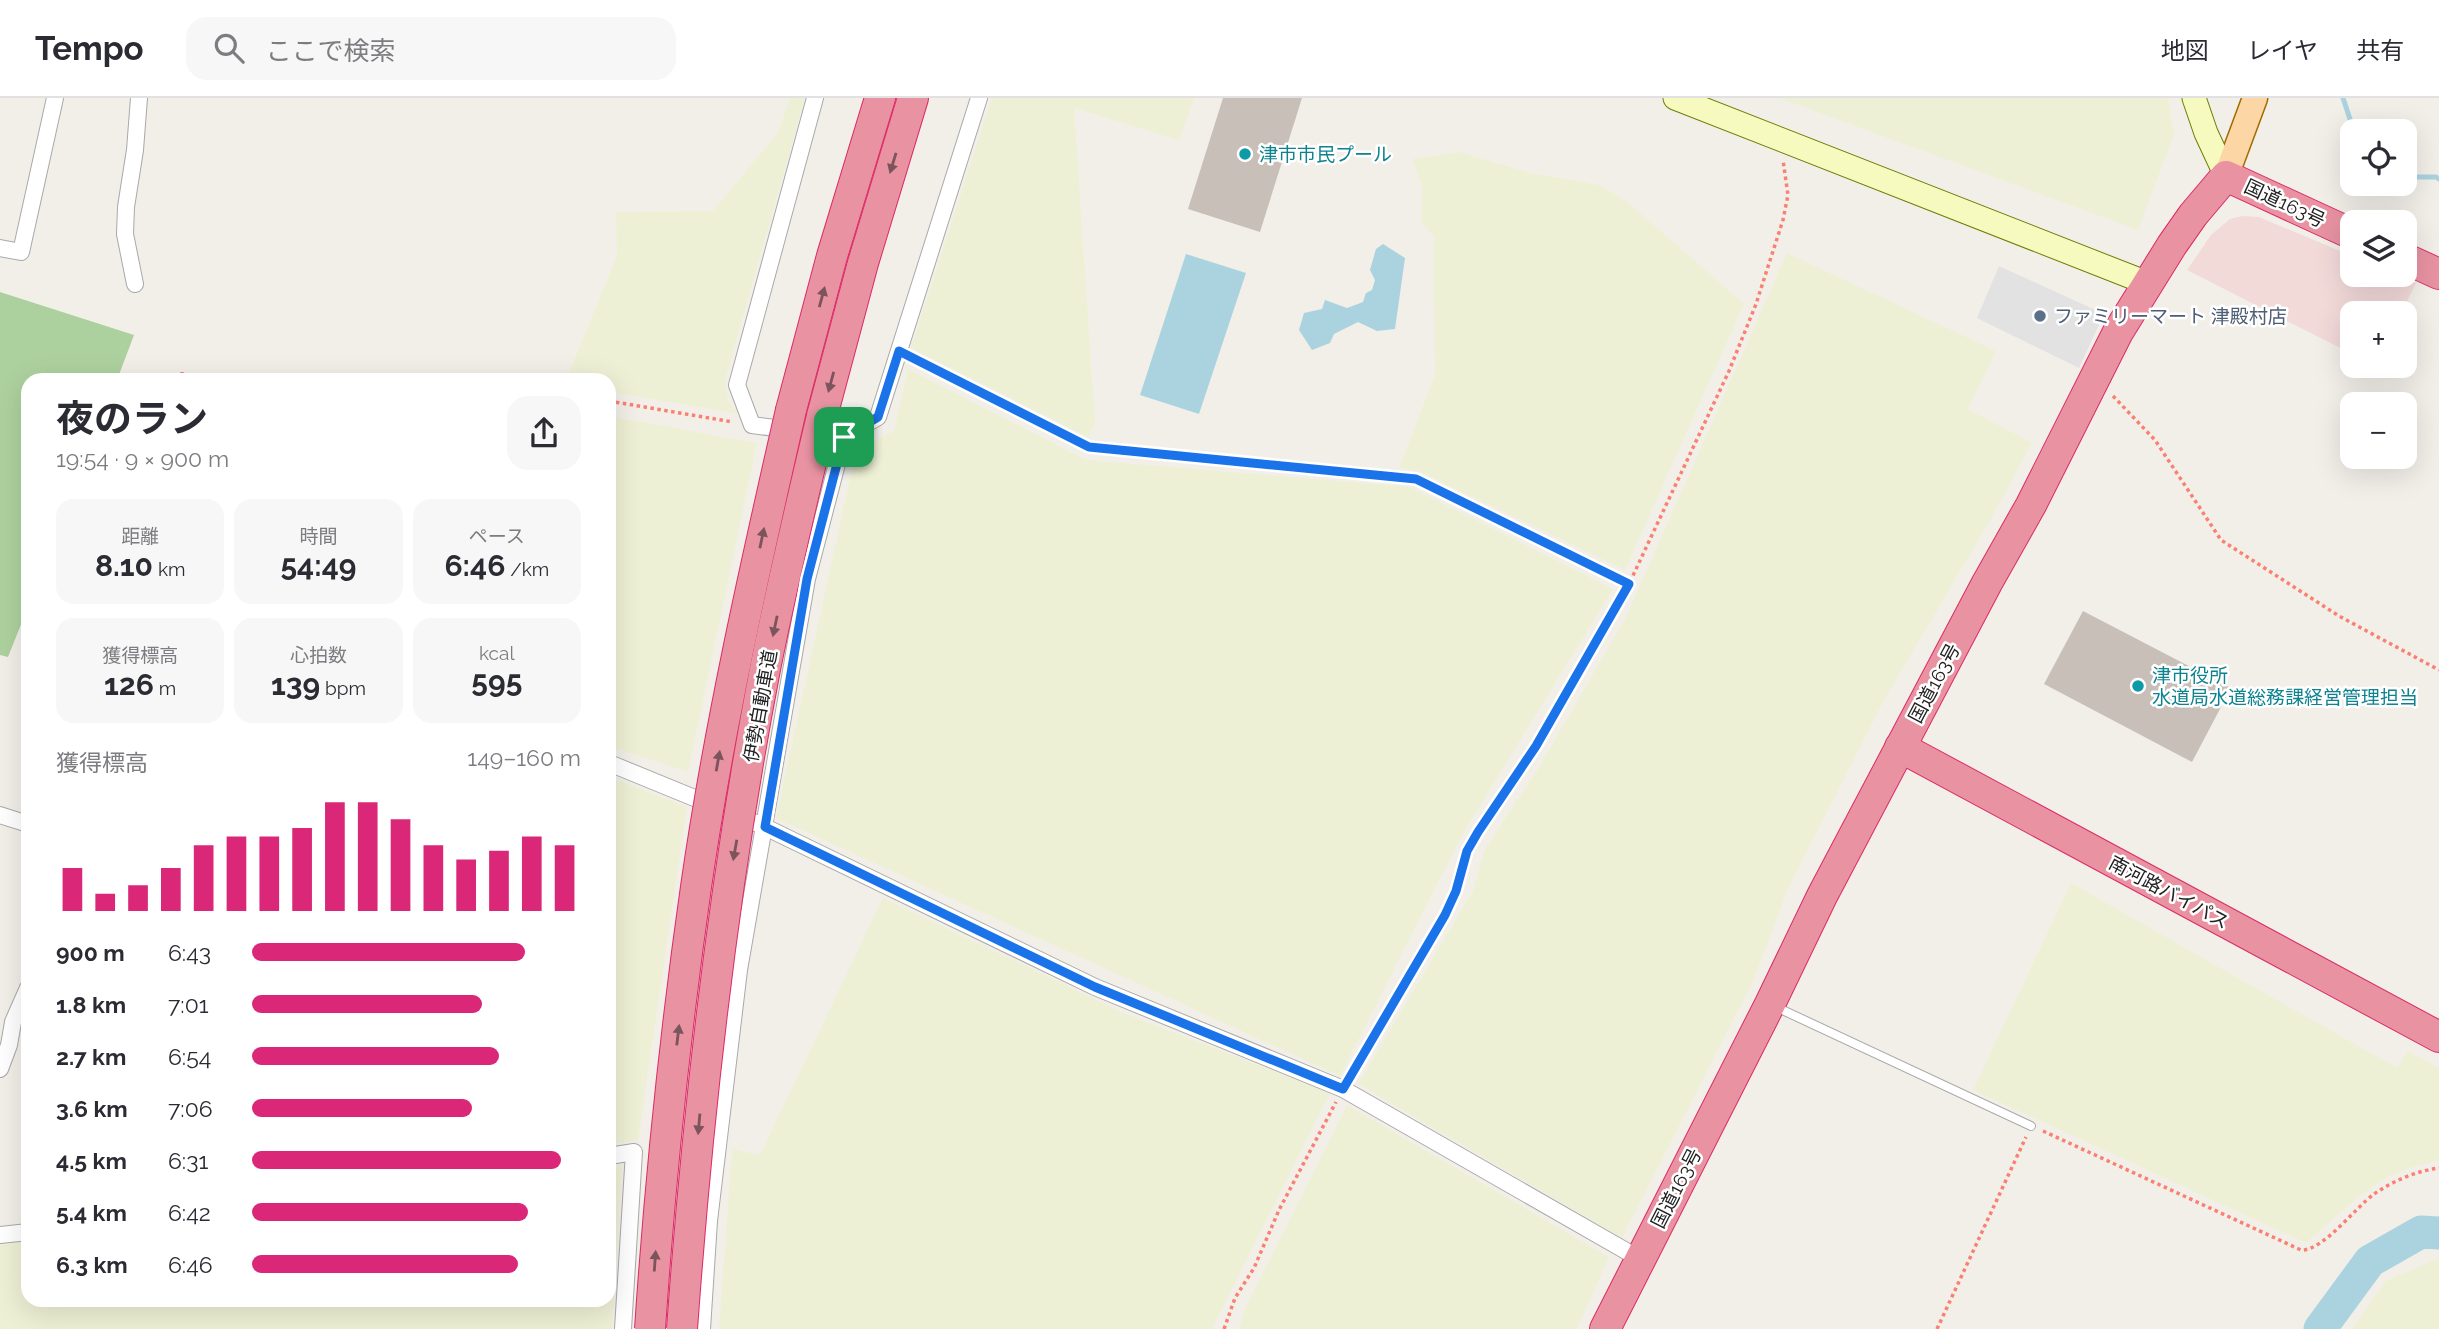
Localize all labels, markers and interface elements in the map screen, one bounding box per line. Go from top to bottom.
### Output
search box [186,17,676,80]
text: Tempo [35,29,144,68]
icon: search [210,29,248,67]
text: ここで検索 [266,36,396,66]
text: 地図 [2161,36,2209,65]
text: レイヤ [2247,36,2318,65]
text: 共有 [2356,36,2404,65]
map controls [2340,119,2417,469]
button: locate [2340,119,2417,196]
place label: 津市市民プール [1259,143,1392,165]
marker: 津市市民プール [1237,146,1253,162]
one-way arrow [888,153,898,174]
street label: 国道163号 [2241,175,2329,231]
button: layers [2340,210,2417,287]
one-way arrow [817,286,827,307]
button: + [2340,301,2417,378]
place label: ファミリーマート 津殿村店 [2054,305,2287,327]
marker: ファミリーマート 津殿村店 [2032,308,2048,324]
one-way arrow [826,372,836,393]
button: − [2340,392,2417,469]
text: 夜のラン [56,396,208,441]
button: share [507,396,581,470]
pin [814,407,874,467]
icon: arrive [825,418,863,456]
text: 19:54 · 9 × 900 m [56,445,229,472]
text: 距離 [121,525,159,547]
text: 時間 [299,525,338,547]
text: ペース [469,525,525,547]
one-way arrow [757,527,768,549]
text: 8.10 [95,548,153,583]
text: 54:49 [281,548,356,583]
text: 6:46 [444,548,505,583]
text: km [153,558,185,580]
text: /km [505,558,549,580]
one-way arrow [769,615,780,637]
street label: 国道163号 [1904,640,1964,726]
text: kcal [479,642,515,664]
text: 獲得標高 [102,644,178,666]
text: 心拍数 [290,644,347,666]
street label: 伊勢自動車道 [739,648,781,764]
text: 595 [471,664,522,699]
place label: 津市役所 水道局水道総務課経営管理担当 [2152,664,2418,708]
text: 126 [104,667,154,702]
text: 139 [271,667,320,702]
text: m [154,677,176,699]
text: bpm [320,677,366,699]
marker: 津市役所 水道局水道総務課経営管理担当 [2130,678,2146,694]
text: 149–160 m [467,744,581,771]
text: 獲得標高 [56,749,148,776]
one-way arrow [713,750,724,772]
one-way arrow [729,839,740,861]
street label: 南河路バイパス [2105,851,2233,933]
text: 900 m [56,939,125,966]
text: 6:43 [168,939,211,966]
text: 1.8 km [56,991,126,1018]
text: 7:01 [168,991,209,1018]
one-way arrow [672,1023,683,1045]
text: 2.7 km [56,1043,126,1070]
text: 6:54 [168,1043,211,1070]
text: 3.6 km [56,1095,128,1122]
text: 7:06 [168,1095,213,1122]
one-way arrow [693,1113,704,1135]
street label: 国道163号 [1647,1144,1705,1232]
text: 4.5 km [56,1147,127,1174]
text: 6:31 [168,1147,208,1174]
text: 5.4 km [56,1199,127,1226]
text: 6:42 [168,1199,211,1226]
one-way arrow [650,1250,661,1272]
text: 6.3 km [56,1251,128,1278]
text: 6:46 [168,1251,213,1278]

